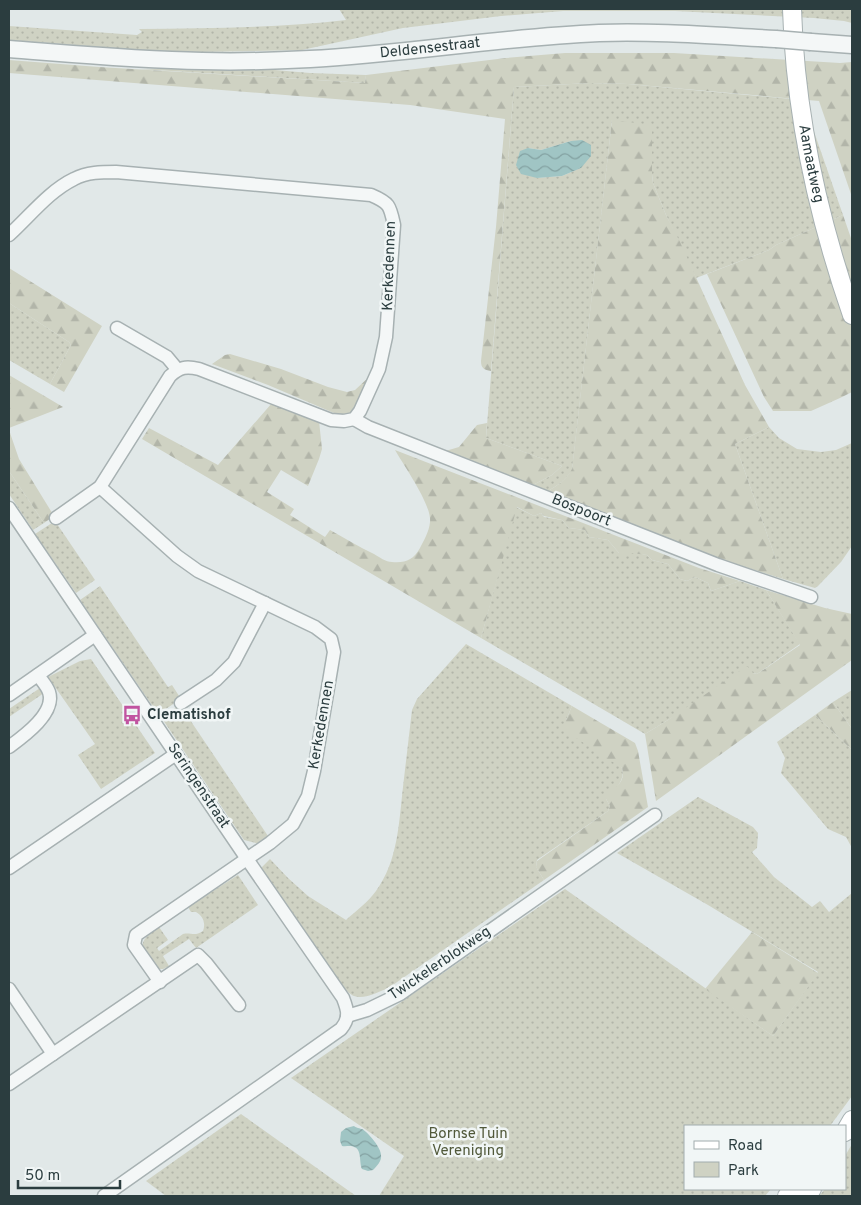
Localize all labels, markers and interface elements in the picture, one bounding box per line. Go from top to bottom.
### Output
street label: Deldensestraat [379,33,481,63]
street label: Aamaatweg [794,123,828,205]
street label: Kerkedennen [379,221,401,311]
street label: Bospoort [548,490,614,532]
street label: Kerkedennen [305,679,339,771]
bus stop icon: Clematishof [121,704,143,726]
place label: Clematishof [147,706,231,725]
street label: Seringenstraat [162,740,234,832]
street label: Twickelerblokweg [385,923,495,1005]
park label: Bornse Tuin Vereniging [428,1125,508,1161]
legend [684,1125,846,1190]
text: Road [728,1137,763,1156]
scale bar [18,1158,120,1190]
text: Park [728,1162,759,1181]
text: 50 m [25,1167,60,1186]

